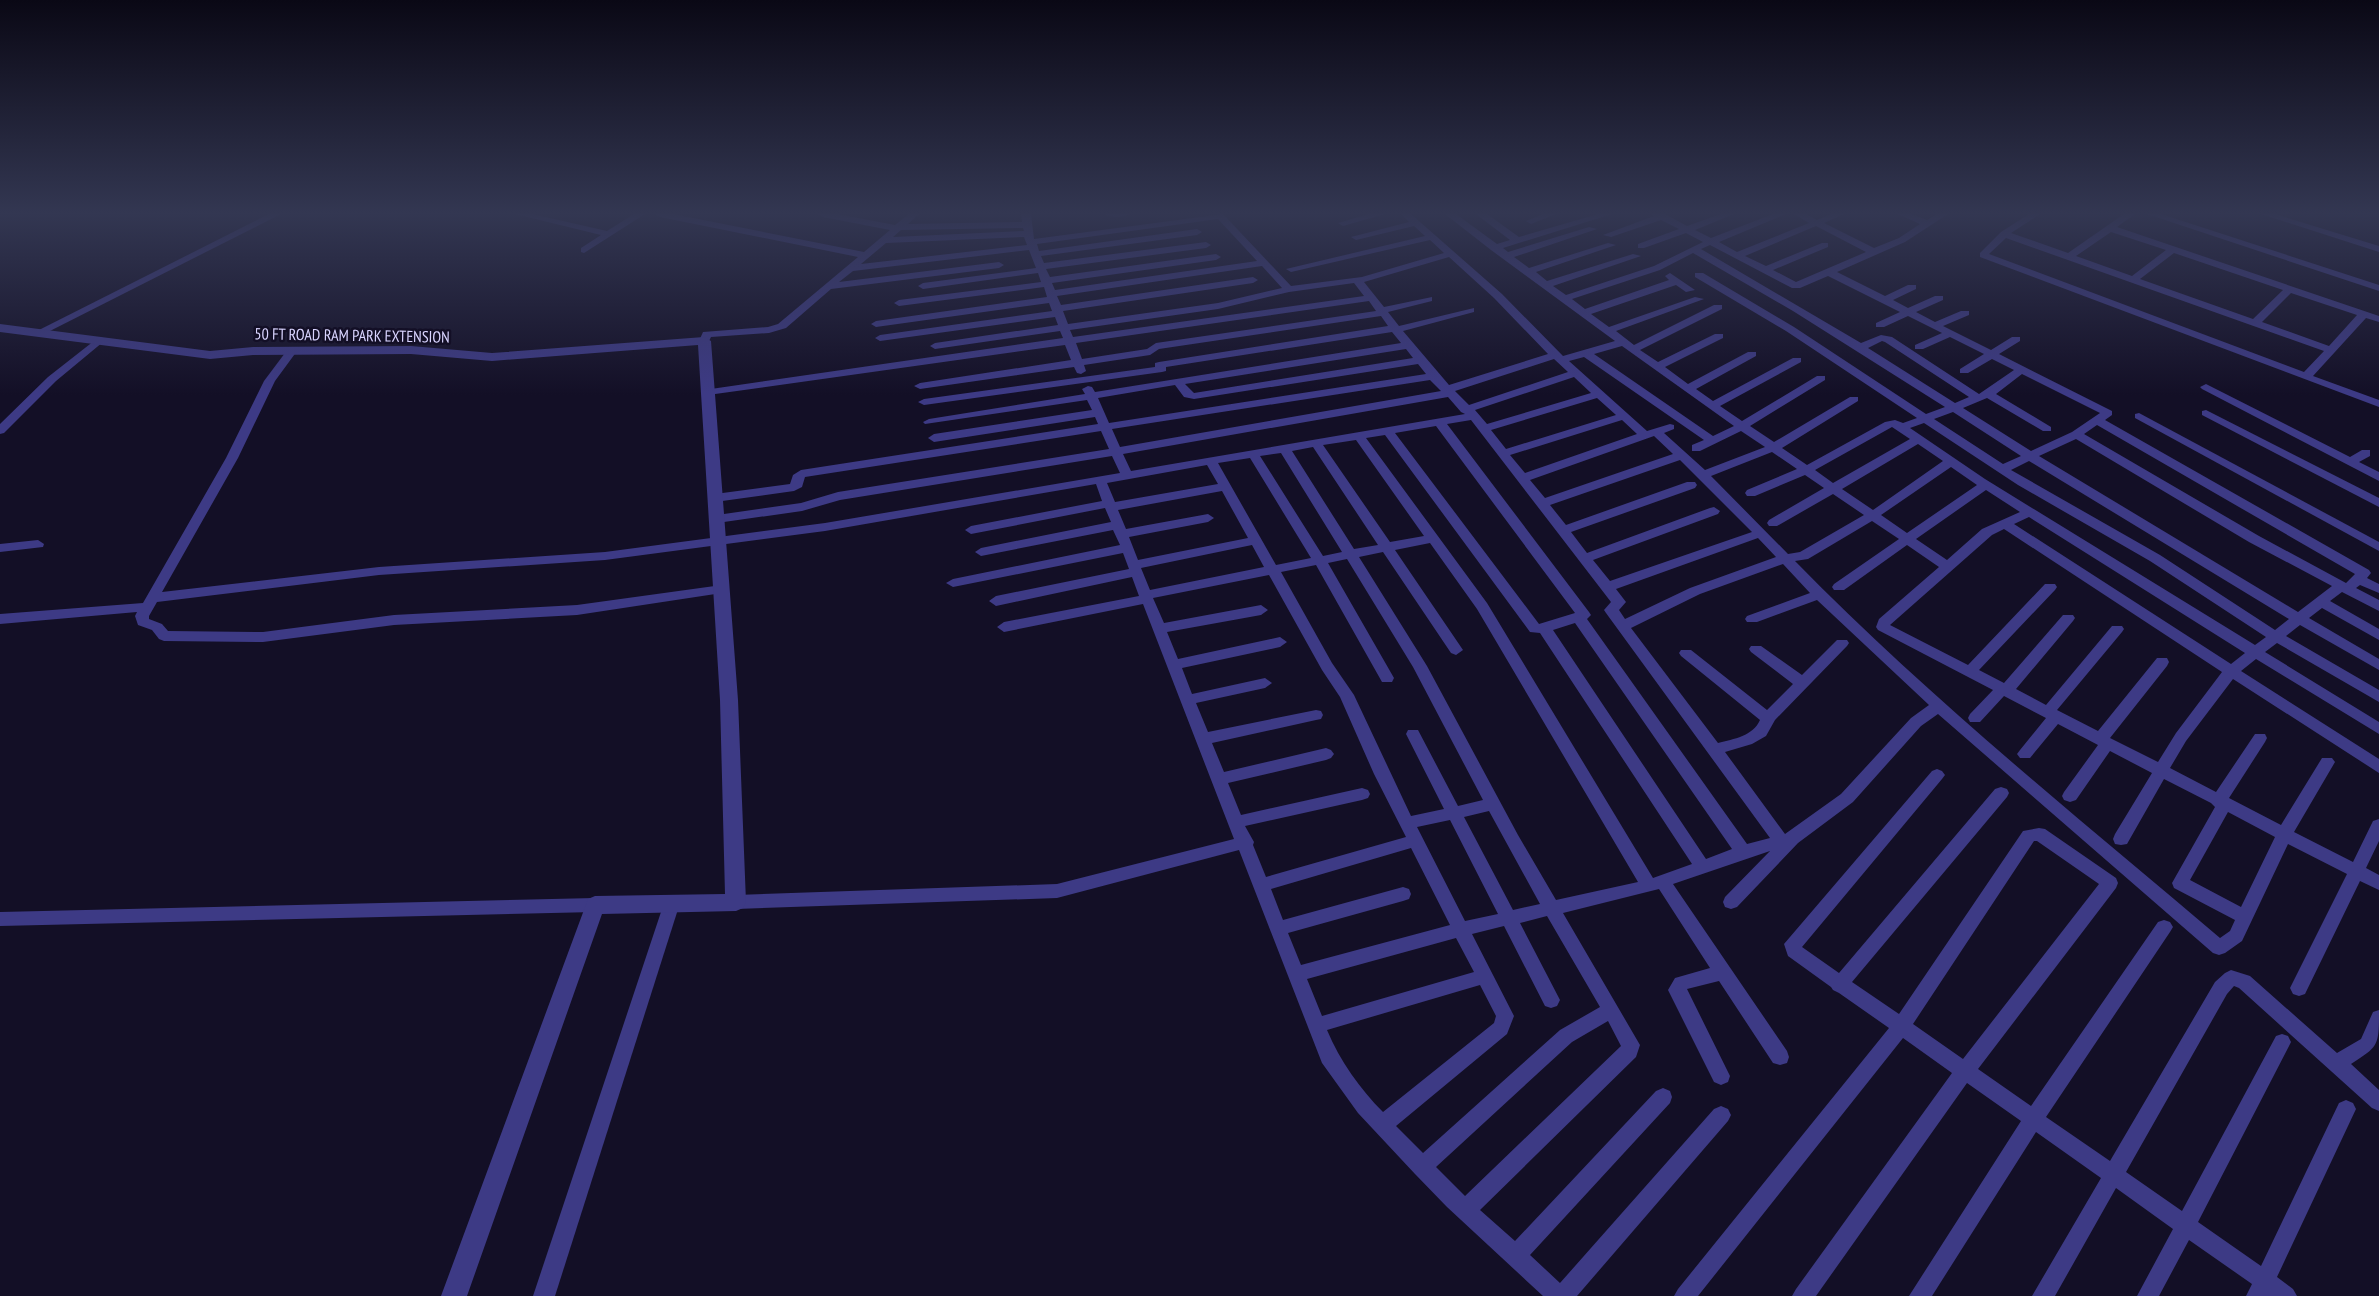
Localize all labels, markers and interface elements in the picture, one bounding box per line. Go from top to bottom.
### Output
street label: 50 FT ROAD RAM PARK EXTENSION [254,323,450,347]

